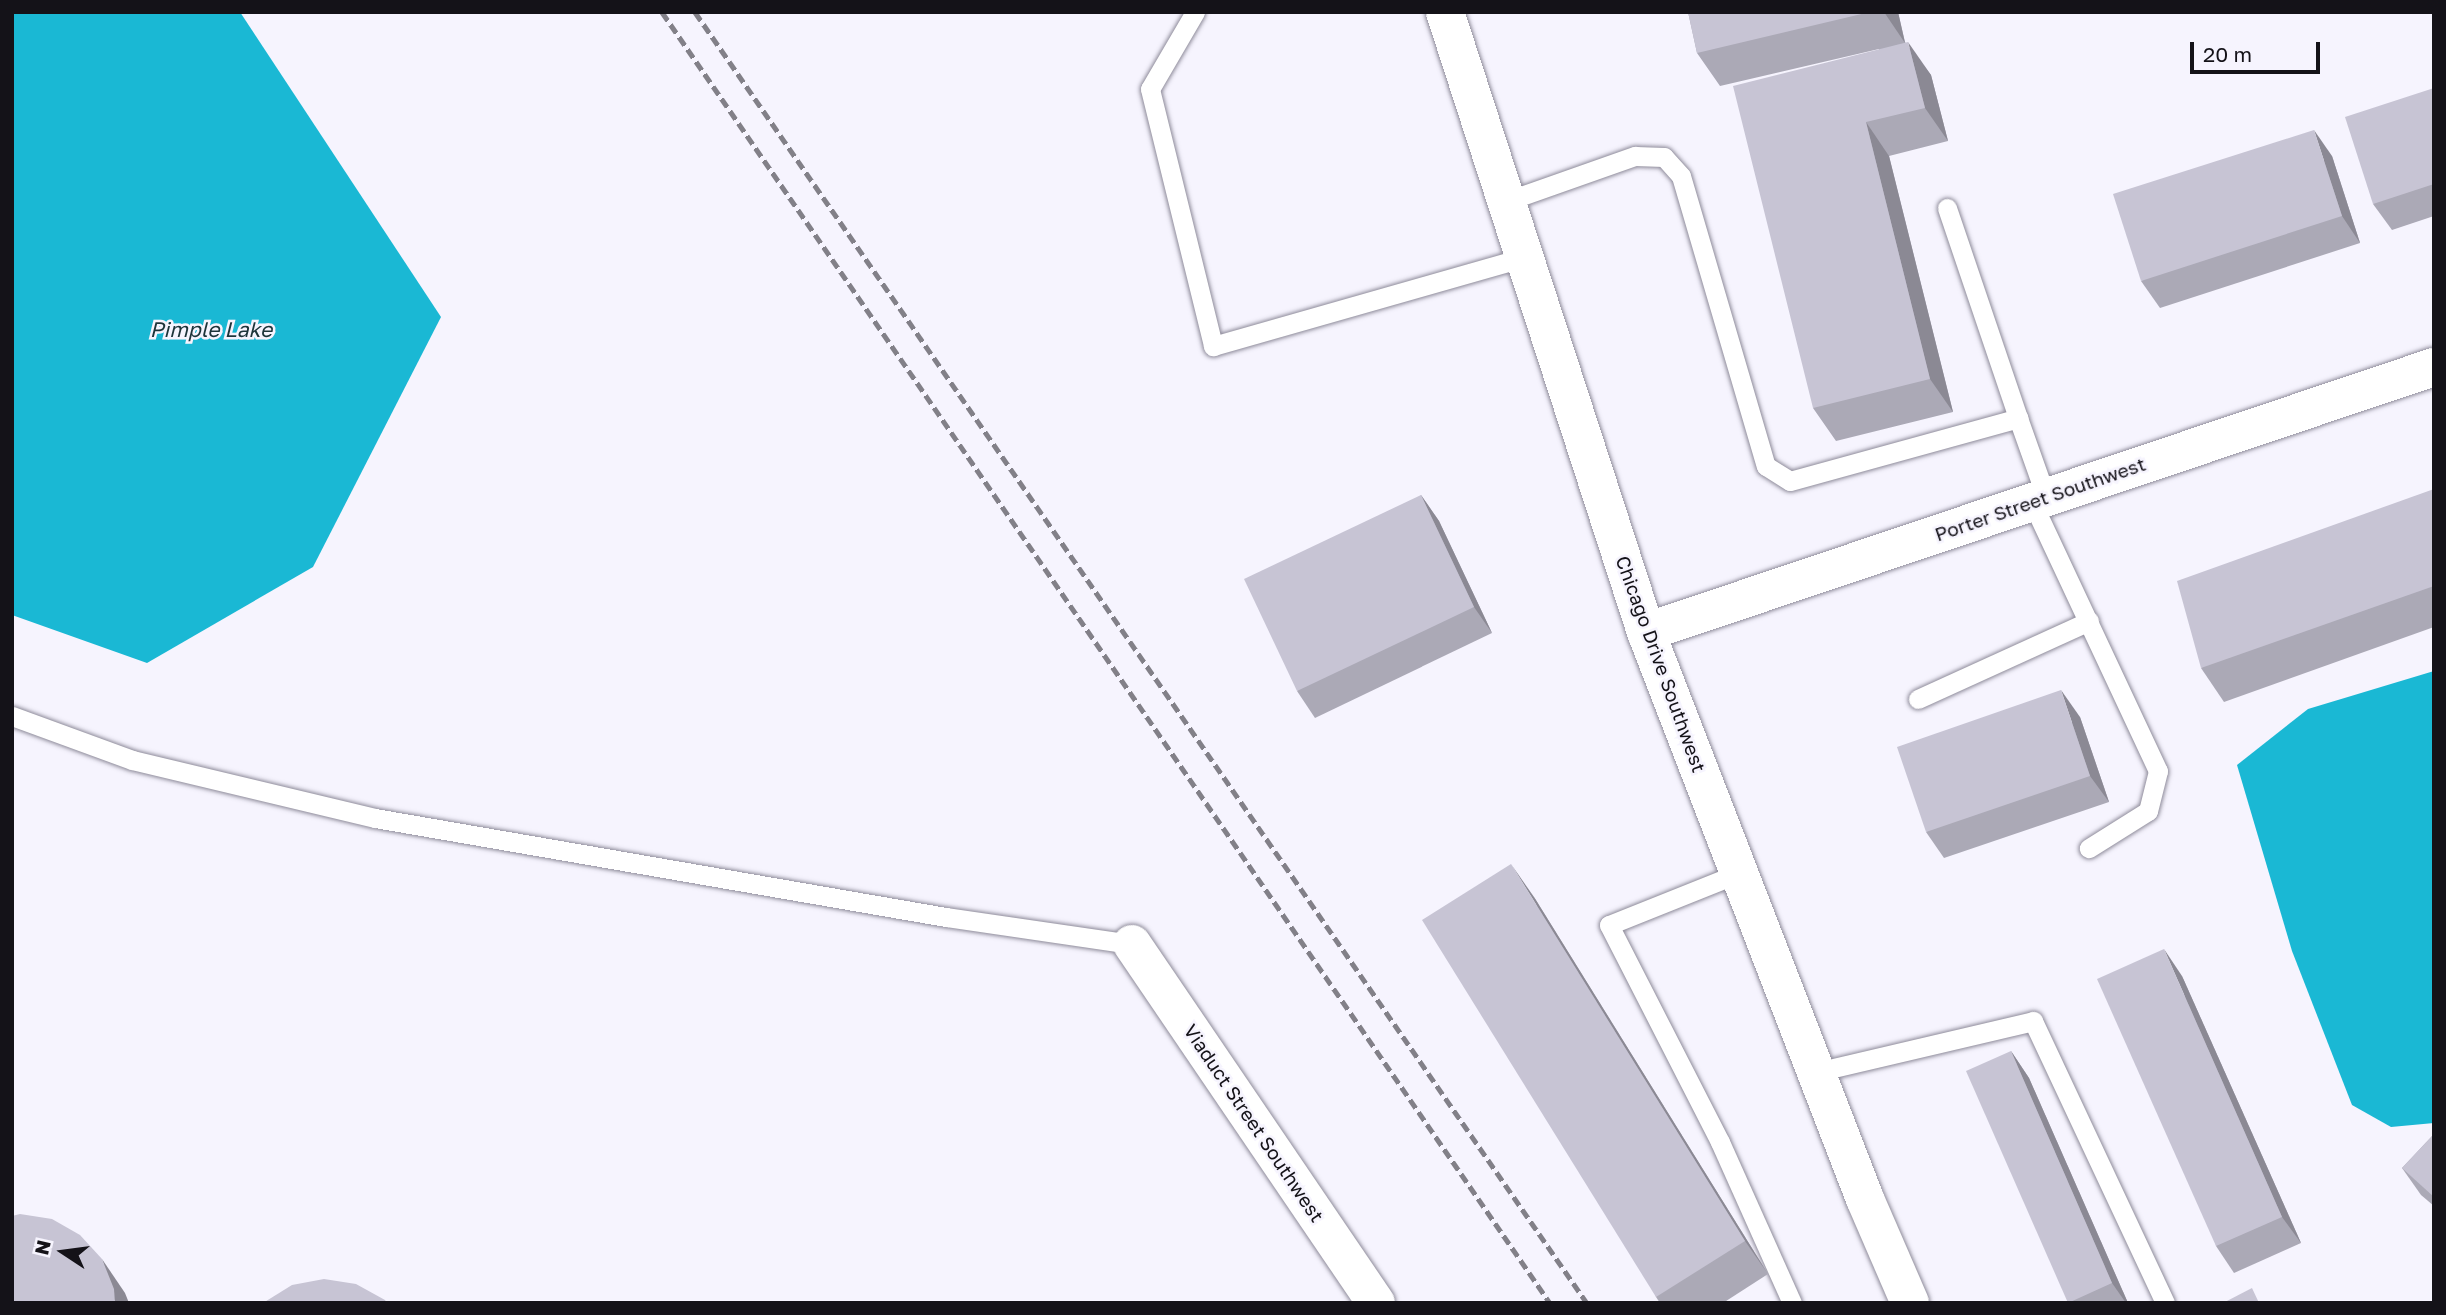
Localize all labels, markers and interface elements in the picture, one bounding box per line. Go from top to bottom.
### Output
scale bar [2194,28,2324,72]
text: 20 m [2203,41,2252,67]
water label: Pimple Lake [150,316,272,342]
street label: Porter Street Southwest [1932,452,2148,546]
street label: Chicago Drive Southwest [1611,553,1711,775]
street label: Viaduct Street Southwest [1179,1020,1329,1226]
north arrow [28,1217,98,1287]
text: N [29,1238,55,1257]

